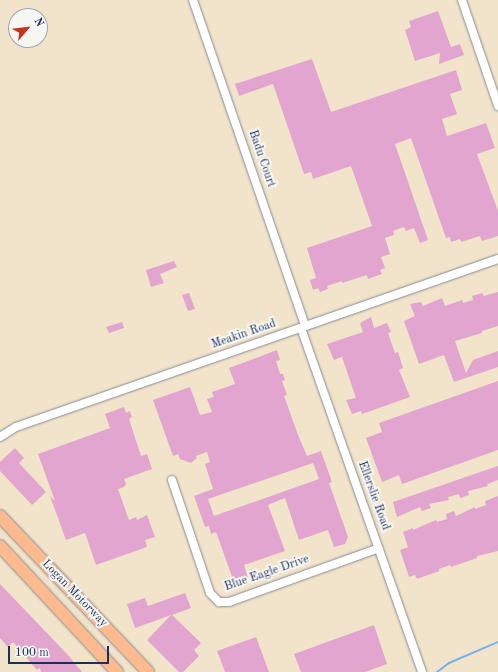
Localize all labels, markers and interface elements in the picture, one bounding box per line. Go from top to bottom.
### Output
north arrow [8,8,48,48]
text: N [31,16,45,29]
street label: Badu Court [244,128,278,190]
street label: Meakin Road [210,317,278,353]
street label: Ellerslie Road [354,459,392,533]
street label: Blue Eagle Drive [223,553,311,595]
street label: Logan Motorway [38,557,110,631]
scale bar [10,638,111,664]
text: 100 m [15,647,49,659]

